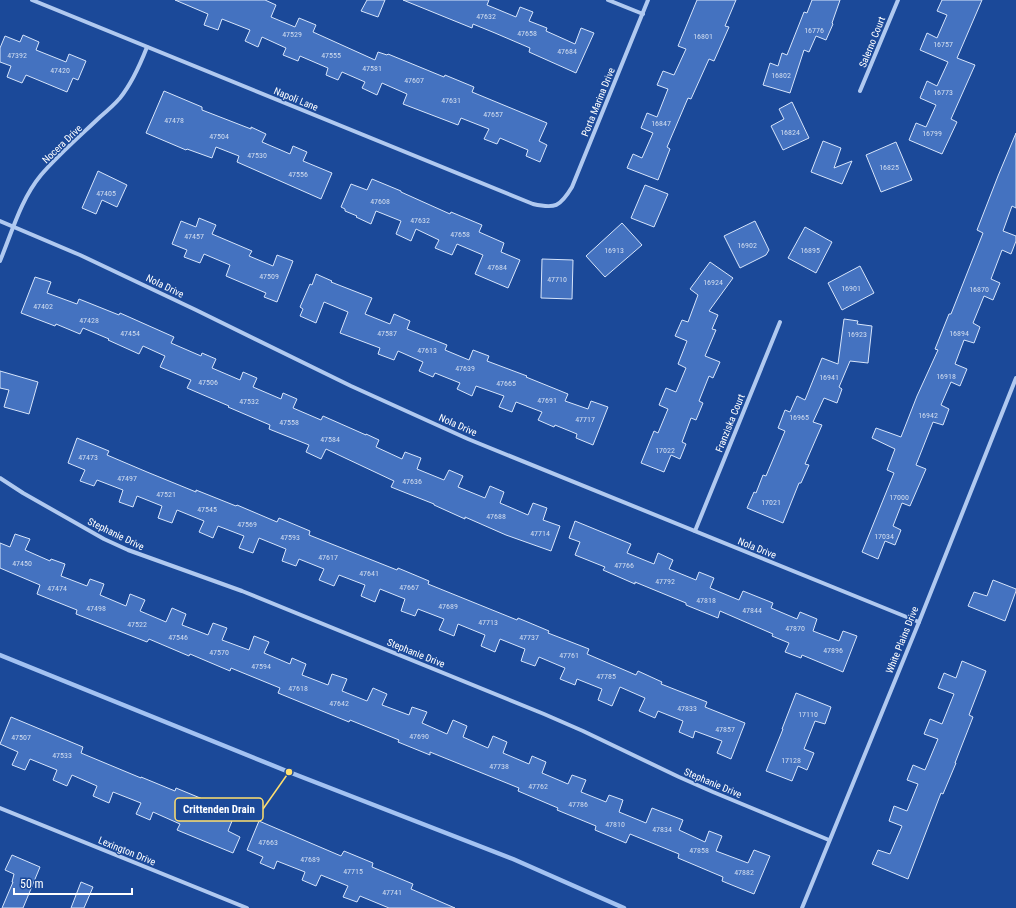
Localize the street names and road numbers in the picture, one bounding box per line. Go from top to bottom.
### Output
street label: Salerno Court [857,15,887,69]
street label: Porta Marina Drive [579,66,617,138]
street label: Napoli Lane [272,85,320,113]
street label: Nocera Drive [40,122,84,165]
street label: Nola Drive [144,272,186,300]
street label: Franziska Court [713,392,747,454]
street label: Nola Drive [437,412,479,438]
street label: Stephanie Drive [86,516,146,553]
street label: Nola Drive [736,535,778,561]
street label: White Plains Drive [884,605,921,675]
street label: Stephanie Drive [385,636,447,670]
street label: Stephanie Drive [683,766,744,800]
street label: Lexington Drive [97,834,158,868]

